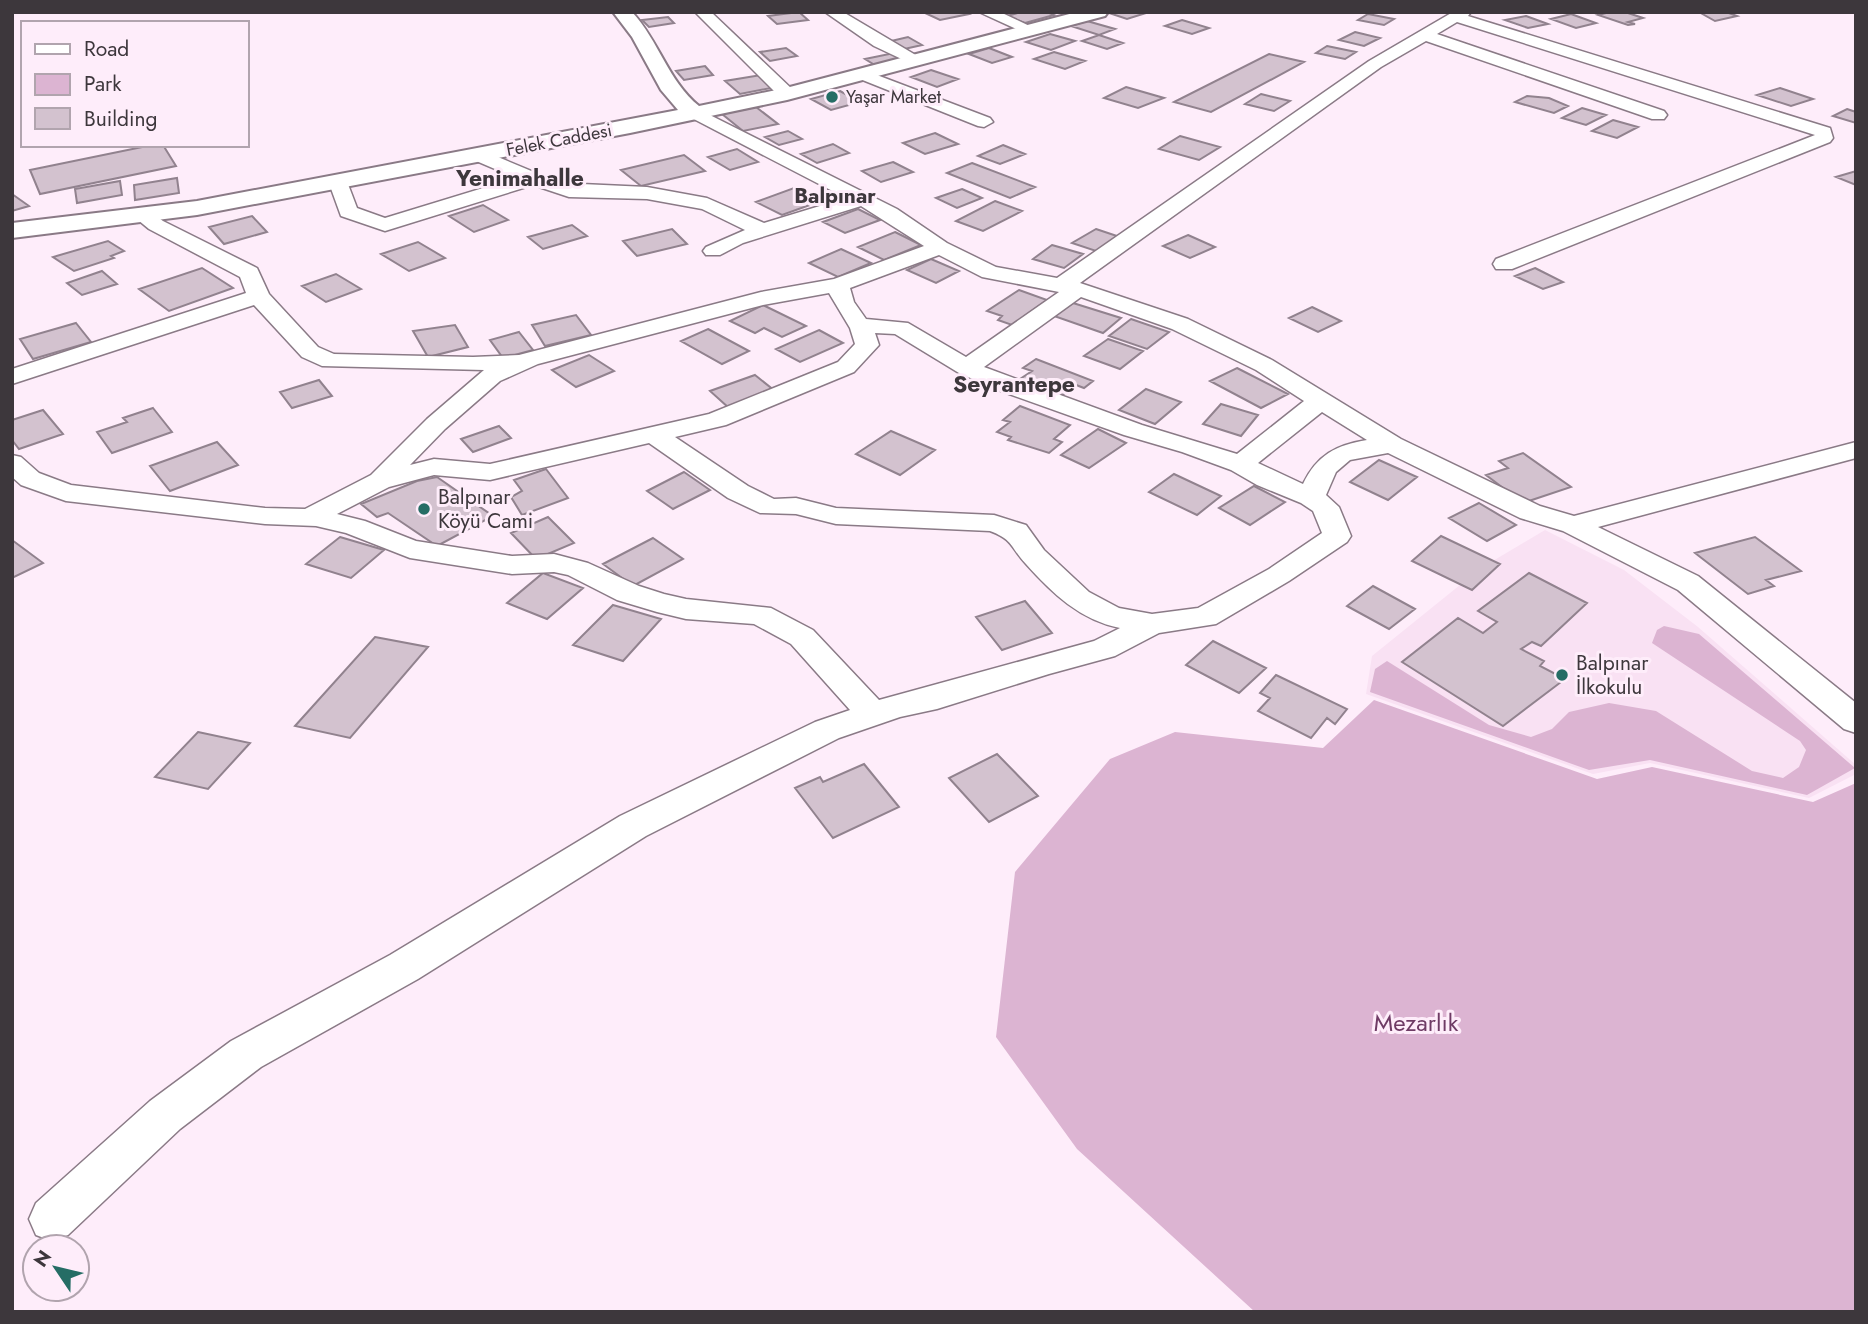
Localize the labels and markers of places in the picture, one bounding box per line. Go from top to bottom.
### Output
place label: Yaşar Market [846,84,942,110]
marker: Yaşar Market [824,89,840,105]
place label: Balpınar Köyü Cami [438,482,533,536]
marker: Balpınar Köyü Cami [416,501,432,517]
place label: Balpınar İlkokulu [1576,648,1649,702]
marker: Balpınar İlkokulu [1554,667,1570,683]

